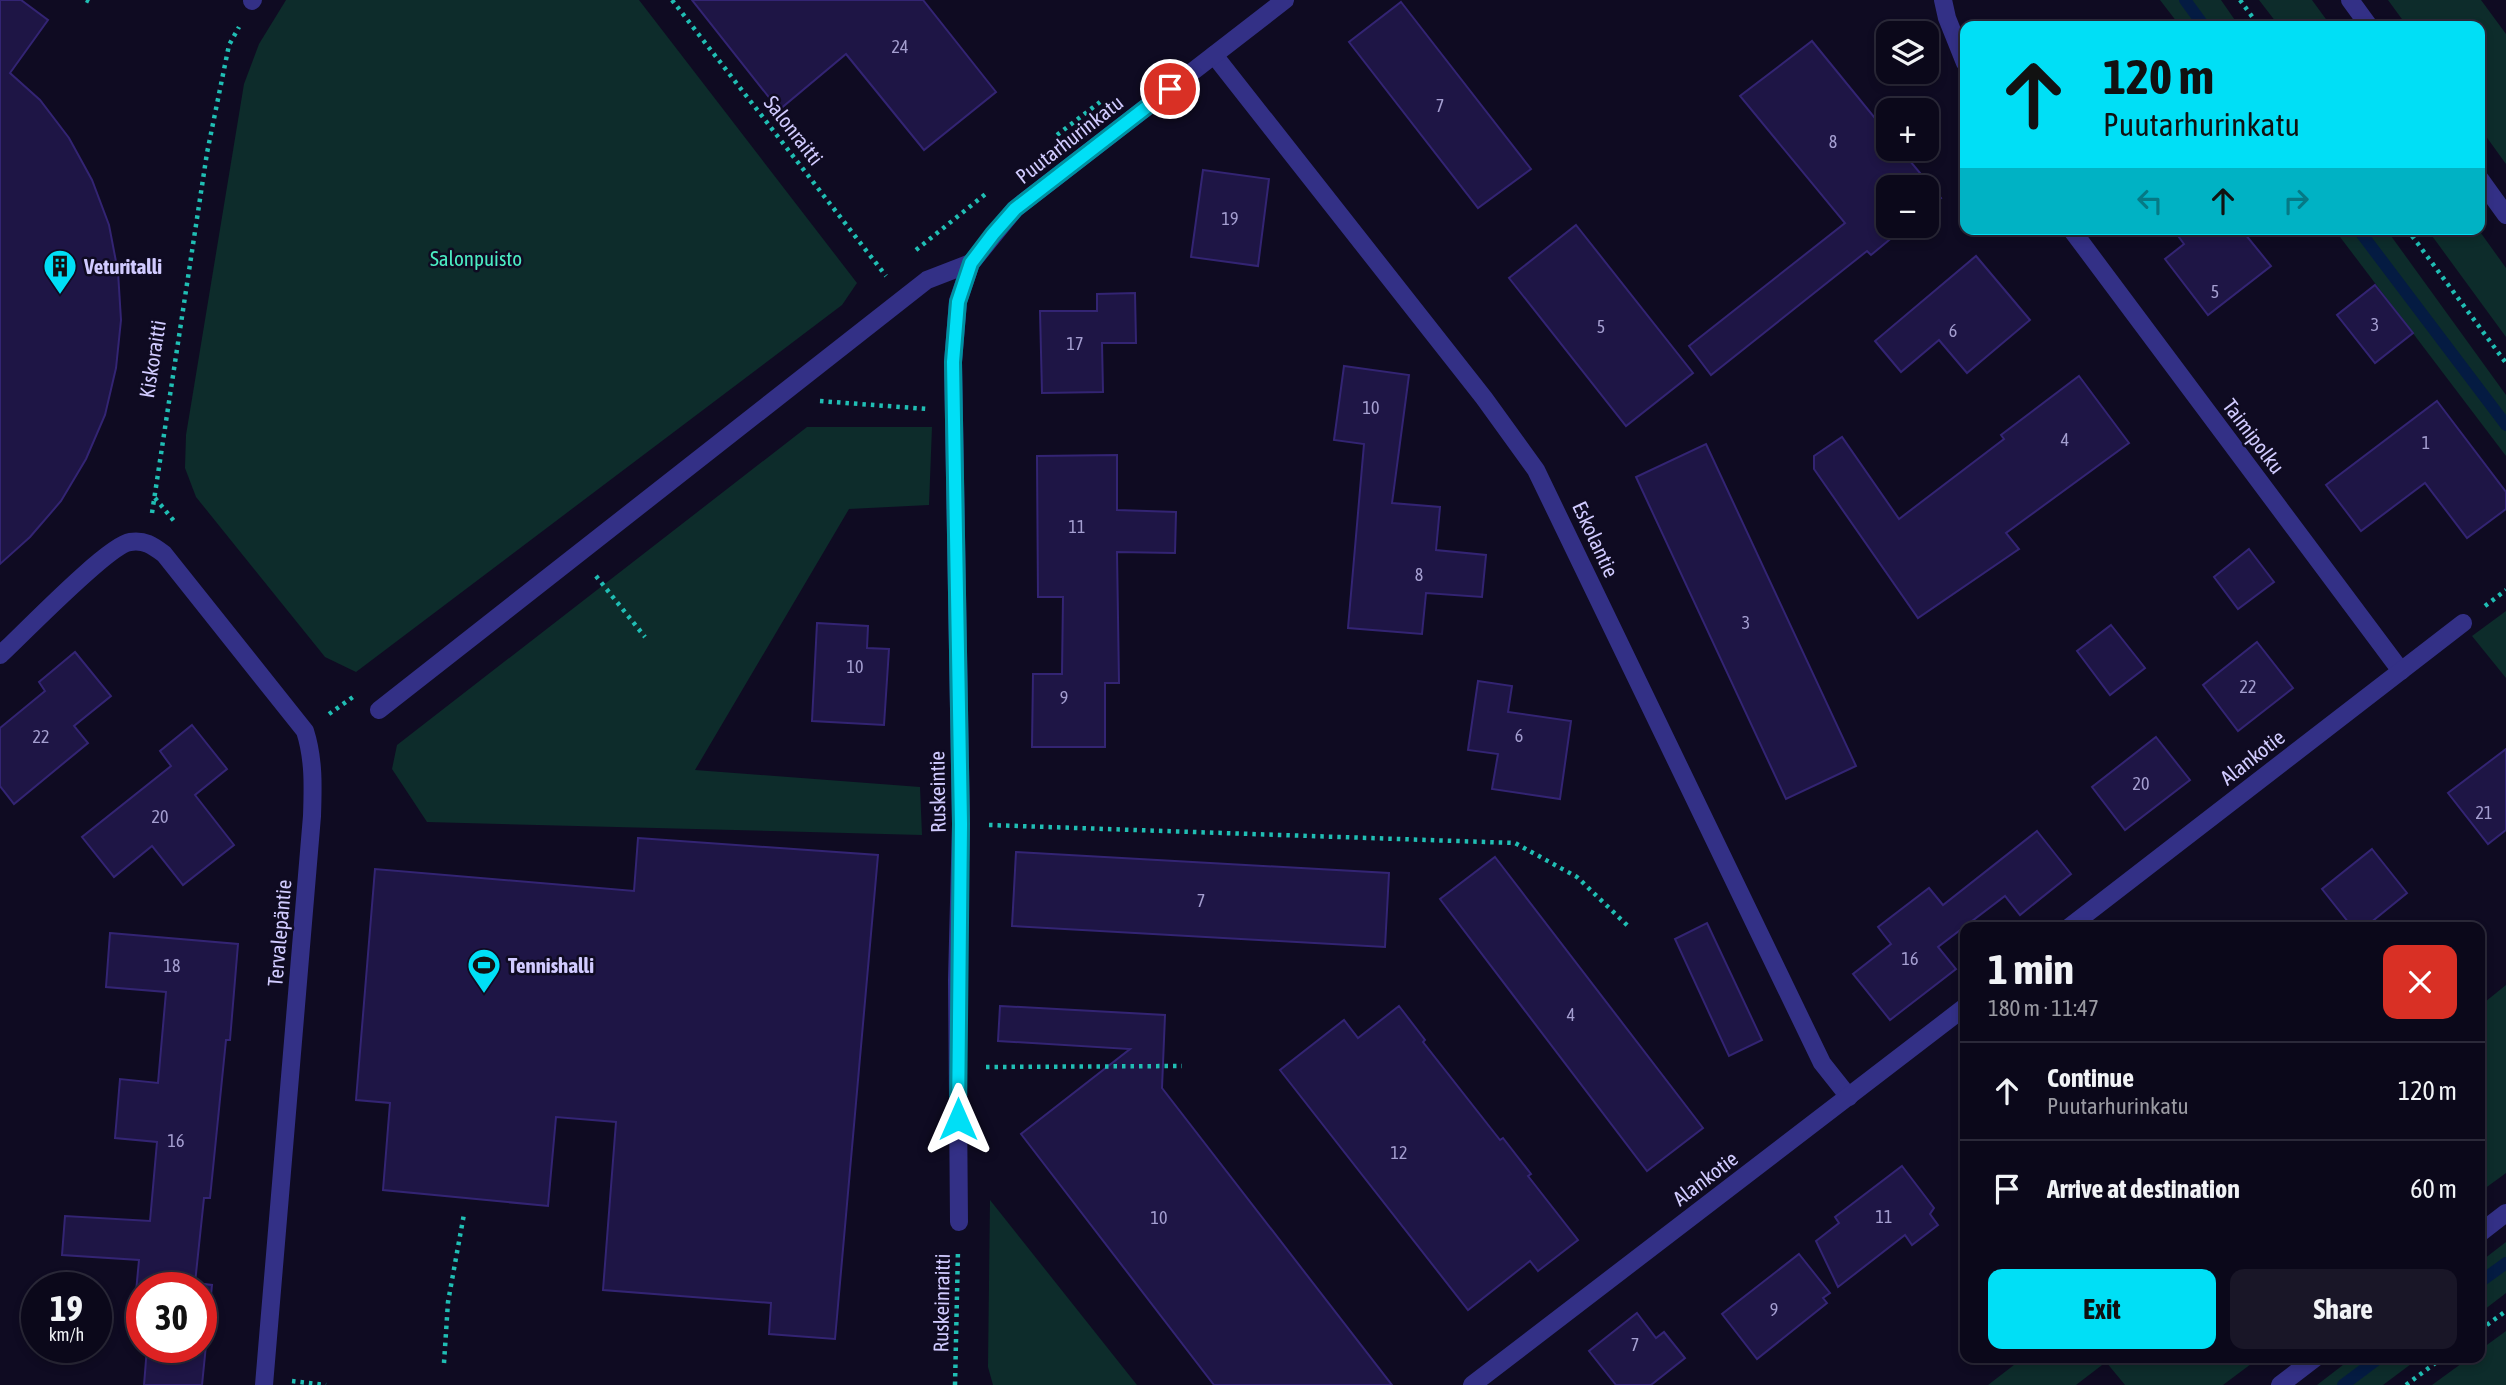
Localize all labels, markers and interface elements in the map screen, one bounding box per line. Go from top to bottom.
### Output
map controls [1876,21,1939,238]
button: layers [1876,21,1939,84]
house number: 24 [892,36,908,57]
text: 120 m [2103,48,2214,104]
icon: ahead [1988,49,2079,140]
pin [1140,59,1200,119]
icon: arrive [1151,70,1189,108]
street label: Puutarhurinkatu [1011,90,1127,188]
street label: Salonraitti [760,91,828,169]
house number: 7 [1436,95,1444,116]
button: + [1876,98,1939,161]
text: Puutarhurinkatu [2103,106,2300,143]
house number: 8 [1829,131,1837,152]
button: − [1876,175,1939,238]
icon: left [2131,182,2169,220]
icon: ahead [2204,182,2242,220]
icon: right [2277,182,2315,220]
house number: 19 [1222,208,1238,229]
park label: Salonpuisto [430,246,522,270]
building icon: Veturitalli [41,247,79,296]
place label: Veturitalli [83,254,162,278]
house number: 5 [2211,281,2219,302]
house number: 3 [2371,314,2379,335]
house number: 5 [1597,316,1605,337]
street label: Kiskoraitti [134,318,170,400]
house number: 6 [1949,320,1957,341]
house number: 17 [1067,333,1083,354]
street label: Taimipolku [2218,394,2290,478]
house number: 10 [1363,397,1379,418]
house number: 4 [2061,429,2069,450]
house number: 1 [2422,432,2430,453]
street label: Eskolantie [1568,497,1624,581]
house number: 11 [1069,516,1085,537]
house number: 8 [1415,564,1423,585]
house number: 3 [1742,612,1750,633]
house number: 10 [847,656,863,677]
house number: 22 [2240,676,2256,697]
house number: 9 [1060,687,1068,708]
street label: Alankotie [2215,724,2289,790]
house number: 6 [1515,725,1523,746]
house number: 22 [33,726,49,747]
street label: Ruskeintie [924,751,950,833]
house number: 20 [2133,773,2149,794]
house number: 21 [2476,802,2492,823]
house number: 20 [152,806,168,827]
street label: Tervalepäntie [262,879,296,987]
house number: 7 [1197,890,1205,911]
text: 1 min [1988,945,2074,993]
button: close [2383,945,2457,1019]
sports icon: Tennishalli [465,946,503,995]
house number: 16 [1902,948,1918,969]
place label: Tennishalli [508,953,594,977]
house number: 18 [164,955,180,976]
text: 180 m · 11:47 [1988,995,2099,1021]
house number: 4 [1567,1004,1575,1025]
text: Continue [2047,1063,2134,1093]
icon: ahead [1988,1072,2026,1110]
text: 120 m [2398,1076,2457,1106]
position arrow [921,1082,995,1156]
text: Puutarhurinkatu [2047,1093,2189,1119]
house number: 16 [168,1130,184,1151]
house number: 12 [1391,1142,1407,1163]
street label: Alankotie [1668,1146,1742,1210]
icon: arrive [1988,1170,2026,1208]
text: Arrive at destination [2047,1174,2240,1204]
text: 60 m [2410,1174,2457,1204]
house number: 11 [1876,1206,1892,1227]
house number: 10 [1151,1207,1167,1228]
street label: Ruskeinraitti [928,1253,954,1353]
button: Exit [1988,1269,2216,1349]
button: Share [2230,1269,2457,1349]
speed limit sign: 30 [126,1272,217,1363]
text: 19 [50,1288,83,1328]
house number: 9 [1770,1299,1778,1320]
text: km/h [49,1324,84,1345]
house number: 7 [1631,1334,1639,1355]

